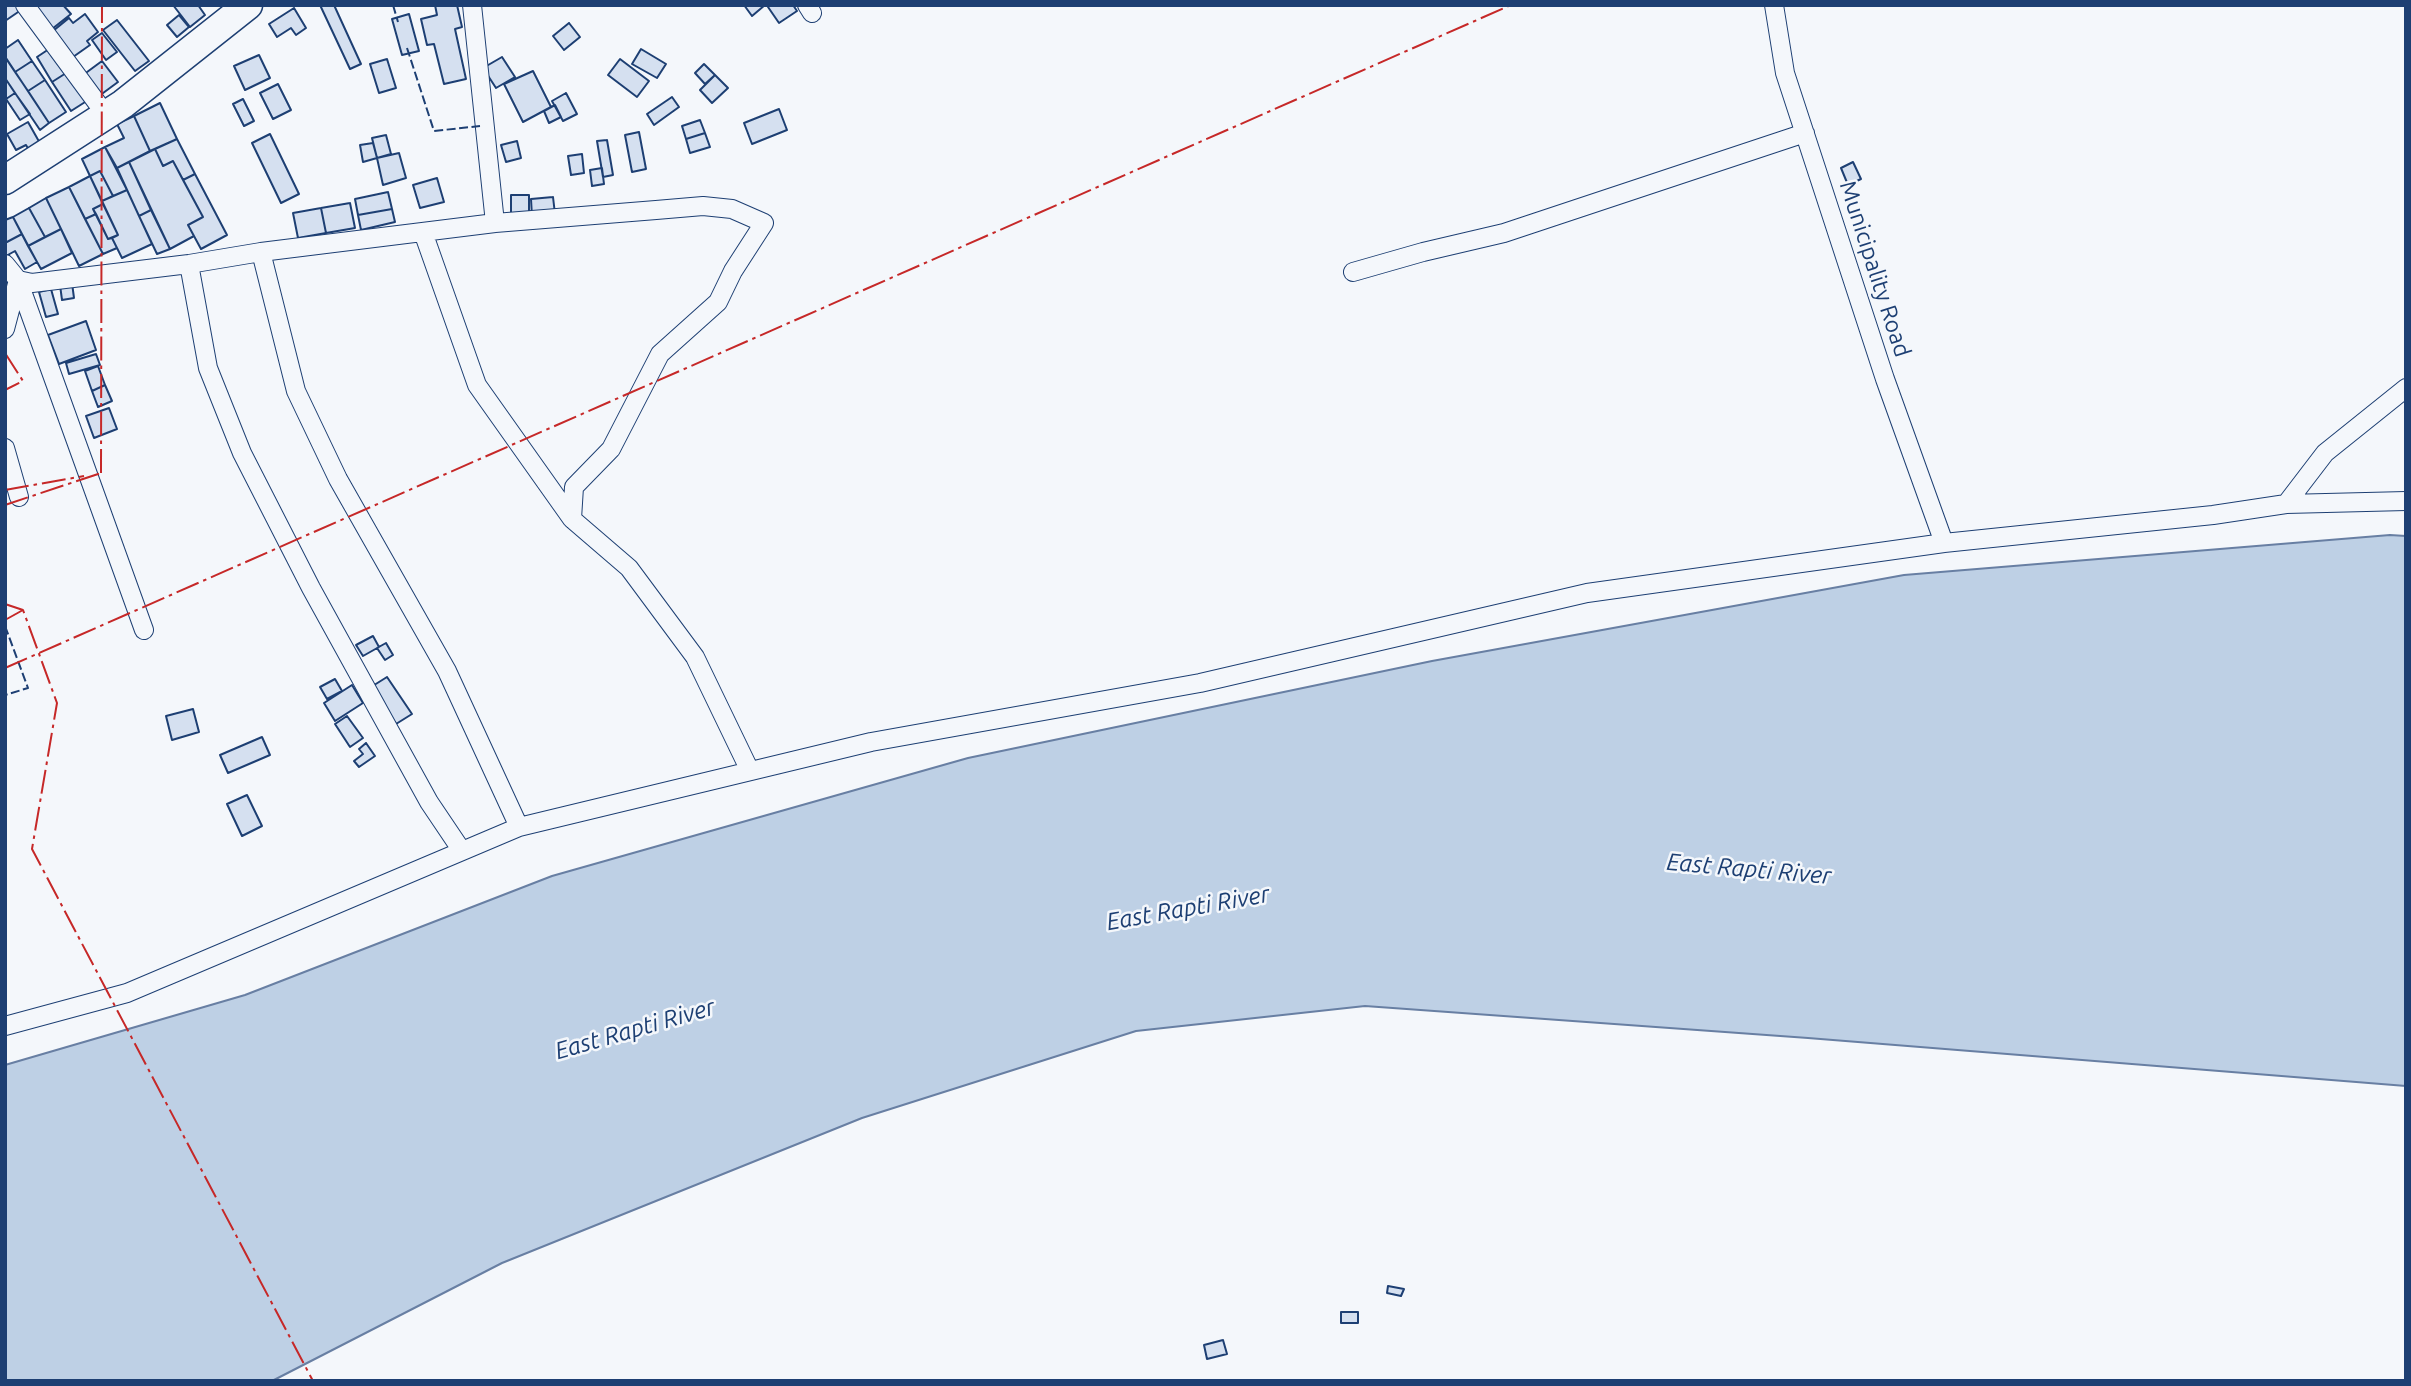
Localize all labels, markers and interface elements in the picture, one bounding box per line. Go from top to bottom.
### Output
street label: Municipality Road [1834,178,1916,360]
water label: East Rapti River [1665,847,1833,891]
water label: East Rapti River [1104,879,1272,937]
water label: East Rapti River [552,992,718,1066]

